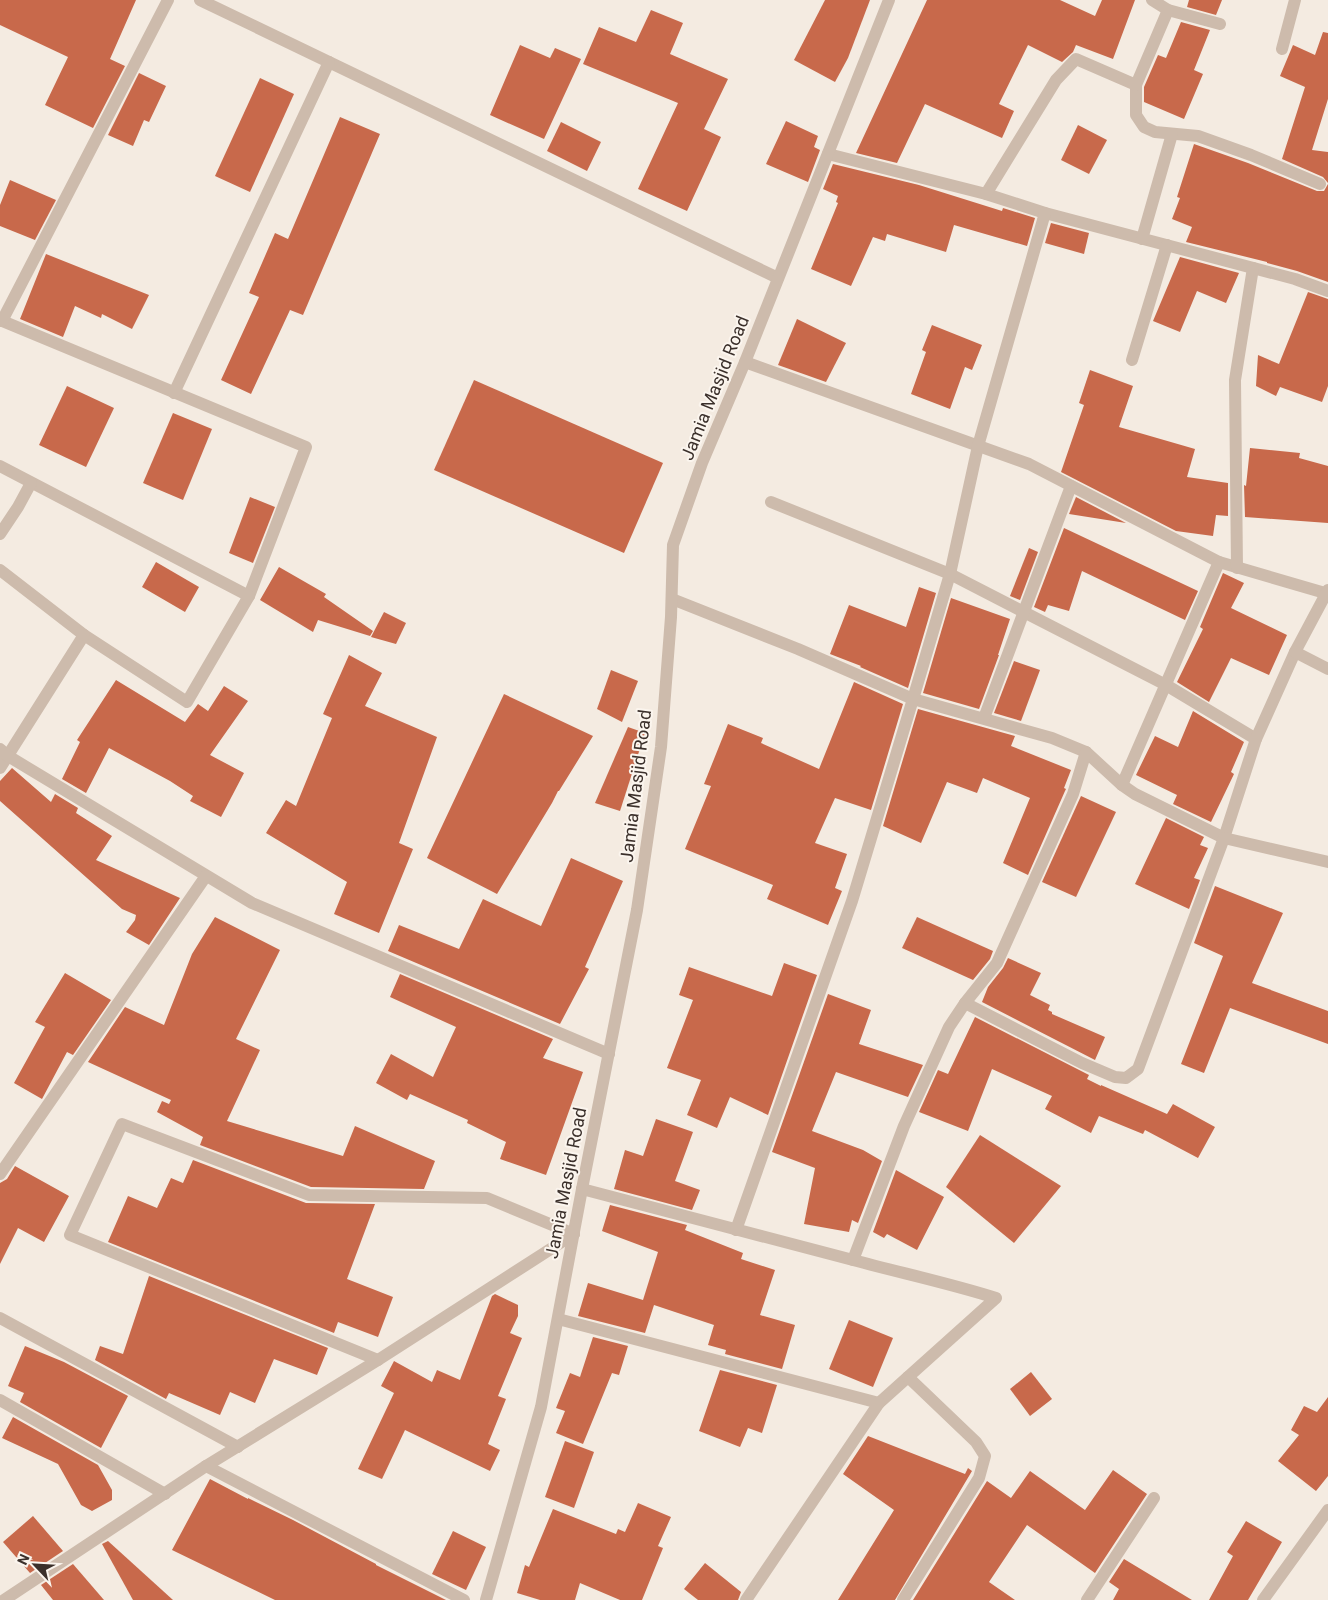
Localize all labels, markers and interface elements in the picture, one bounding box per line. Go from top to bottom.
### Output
street label: Jamia Masjid Road [676,313,753,463]
street label: Jamia Masjid Road [616,708,655,863]
street label: Jamia Masjid Road [541,1106,590,1260]
north arrow [10,1540,60,1590]
text: N [14,1552,33,1567]

